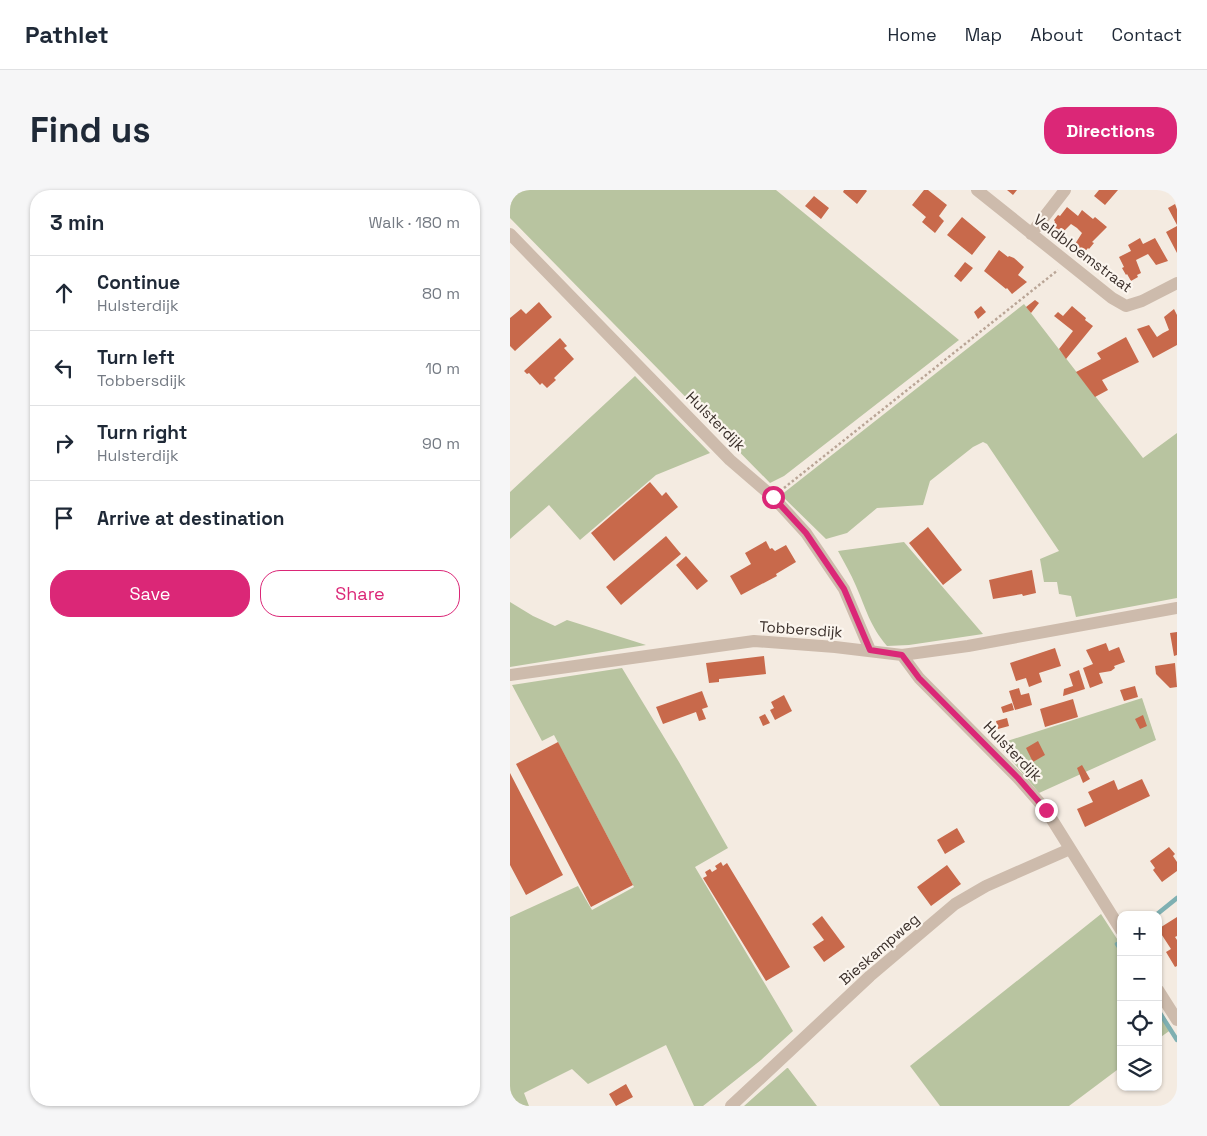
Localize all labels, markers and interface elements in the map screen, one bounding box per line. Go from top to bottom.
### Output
text: Pathlet [25,19,109,50]
text: Home [888,23,937,46]
text: Map [965,23,1002,46]
text: About [1030,23,1084,46]
text: Contact [1112,23,1182,46]
button: Directions [1044,107,1177,154]
text: Find us [30,108,151,152]
text: 3 min [50,209,105,236]
street label: Veldbloemstraat [1030,210,1136,296]
text: Walk · 180 m [368,212,460,233]
text: Continue [97,270,180,295]
icon: ahead [50,279,78,307]
text: 80 m [422,283,460,304]
text: Hulsterdijk [97,295,179,316]
text: Turn left [97,345,175,370]
icon: left [50,354,78,382]
text: 10 m [425,358,460,379]
text: Tobbersdijk [97,370,186,391]
street label: Hulsterdijk [682,387,750,455]
text: Turn right [97,420,187,445]
icon: right [50,429,78,457]
text: 90 m [422,433,460,454]
text: Hulsterdijk [97,445,179,466]
route start [762,486,785,509]
icon: arrive [50,504,78,532]
text: Arrive at destination [97,506,285,531]
button: Save [50,570,250,617]
button: Share [260,570,460,617]
street label: Tobbersdijk [759,617,843,641]
street label: Hulsterdijk [980,717,1046,785]
route end [1035,799,1058,822]
street label: Bieskampweg [835,909,923,989]
map controls [1117,911,1162,1091]
button: + [1117,911,1162,956]
button: − [1117,956,1162,1001]
button: locate [1117,1001,1162,1046]
button: layers [1117,1046,1162,1091]

